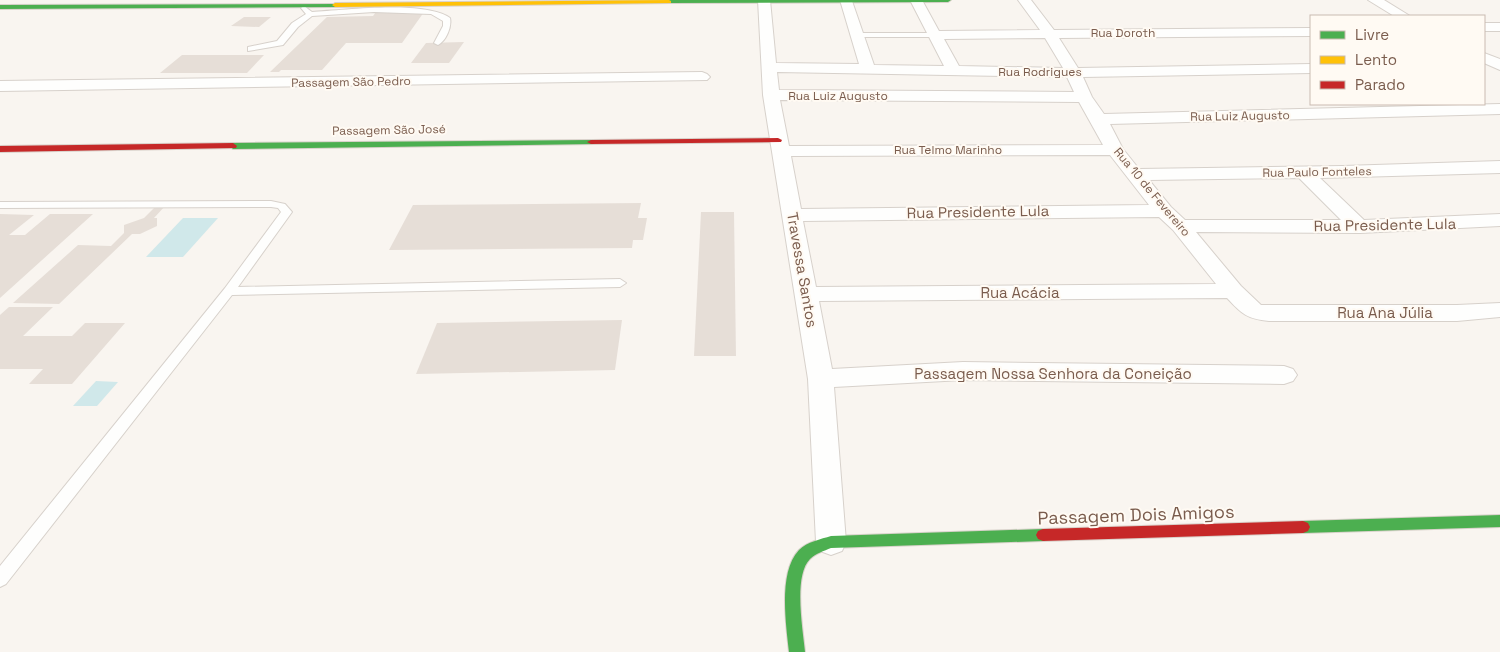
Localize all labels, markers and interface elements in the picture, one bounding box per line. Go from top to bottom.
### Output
legend [1310,15,1485,105]
street label: Rua Doroth [1091,25,1155,41]
text: Livre [1355,25,1389,44]
text: Lento [1355,50,1397,69]
street label: Rua Rodrigues [998,64,1082,80]
street label: Passagem São Pedro [291,73,411,91]
text: Parado [1355,75,1405,94]
street label: Rua Luiz Augusto [788,88,888,104]
street label: Rua Luiz Augusto [1190,107,1290,125]
street label: Passagem São José [332,121,446,139]
street label: Rua Telmo Marinho [894,142,1002,158]
street label: Rua 10 de Fevereiro [1110,144,1194,240]
street label: Rua Paulo Fonteles [1262,163,1372,181]
street label: Rua Presidente Lula [907,201,1050,222]
street label: Travessa Santos [783,211,822,329]
street label: Rua Presidente Lula [1314,214,1457,235]
street label: Rua Acácia [980,283,1060,302]
street label: Rua Ana Júlia [1337,303,1433,322]
street label: Passagem Nossa Senhora da Coneição [914,364,1192,383]
street label: Passagem Dois Amigos [1037,500,1235,529]

